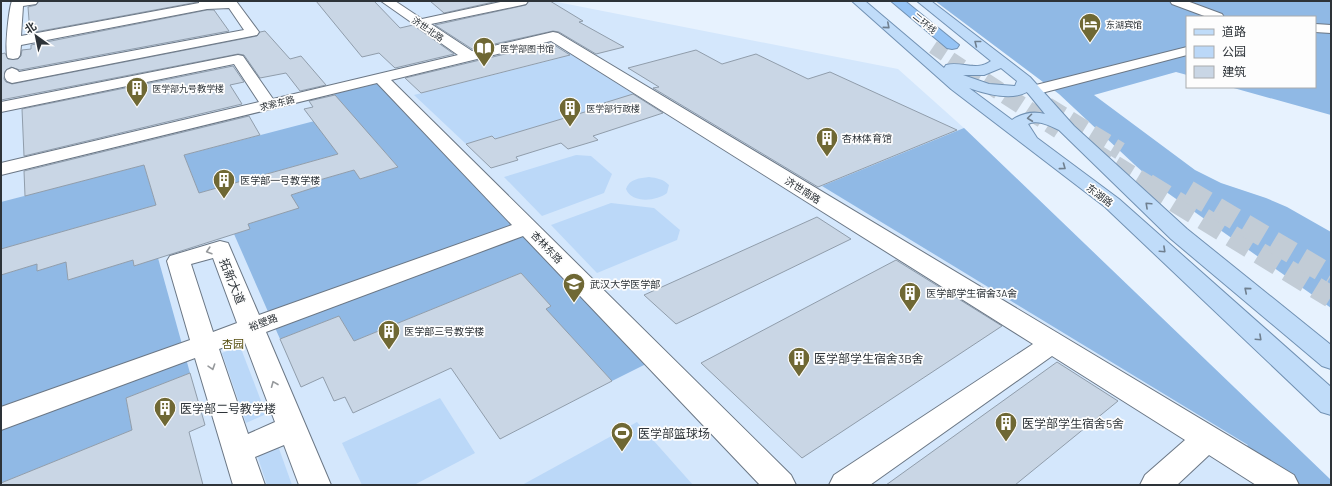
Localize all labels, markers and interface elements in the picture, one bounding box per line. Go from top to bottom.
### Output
street label: 二环线 [911,10,939,36]
hotel icon: 东湖宾馆 [1077,11,1103,44]
street label: 济世北路 [410,14,446,44]
north arrow [16,16,56,56]
legend [1186,16,1316,88]
text: 北 [22,19,38,36]
place label: 东湖宾馆 [1106,19,1142,30]
one-way arrow [882,22,890,29]
text: 道路 [1222,24,1246,38]
library icon: 医学部图书馆 [471,35,497,68]
one-way arrow [974,40,981,47]
place label: 医学部图书馆 [500,43,554,54]
text: 公园 [1222,44,1246,58]
text: 建筑 [1222,64,1246,78]
building icon: 医学部九号教学楼 [124,75,150,108]
place label: 医学部九号教学楼 [152,83,224,94]
street label: 求索东路 [258,93,296,113]
building icon: 医学部行政楼 [557,95,583,128]
place label: 医学部行政楼 [586,103,640,114]
one-way arrow [1027,114,1034,123]
building icon: 杏林体育馆 [814,125,840,158]
place label: 杏林体育馆 [842,132,892,144]
one-way arrow [1059,162,1066,170]
building icon: 医学部一号教学楼 [211,167,237,200]
place label: 医学部一号教学楼 [240,174,320,186]
street label: 济世南路 [783,174,823,206]
street label: 东湖路 [1084,181,1116,209]
one-way arrow [1146,203,1153,210]
street label: 杏林东路 [529,228,565,266]
one-way arrow [1158,245,1166,253]
one-way arrow [206,246,213,255]
street label: 拓新大道 [218,256,248,306]
school or university icon: 武汉大学医学部 [561,271,587,304]
place label: 武汉大学医学部 [590,278,660,290]
building icon: 医学部学生宿舍3A舍 [897,280,923,313]
place label: 医学部学生宿舍3A舍 [926,287,1017,299]
one-way arrow [1244,287,1252,294]
street label: 裕壁路 [247,311,279,333]
building icon: 医学部三号教学楼 [376,318,402,351]
place label: 医学部三号教学楼 [404,325,484,337]
one-way arrow [1254,333,1262,341]
district label: 杏园 [222,337,244,350]
building icon: 医学部学生宿舍3B舍 [786,345,812,378]
place label: 医学部学生宿舍3B舍 [814,351,924,365]
one-way arrow [207,363,216,370]
one-way arrow [271,380,279,387]
building icon: 医学部二号教学楼 [152,395,178,428]
place label: 医学部二号教学楼 [180,401,276,415]
building icon: 医学部学生宿舍5舍 [993,410,1019,443]
place label: 医学部学生宿舍5舍 [1022,416,1124,430]
sports icon: 医学部篮球场 [609,420,635,453]
place label: 医学部篮球场 [638,426,710,440]

